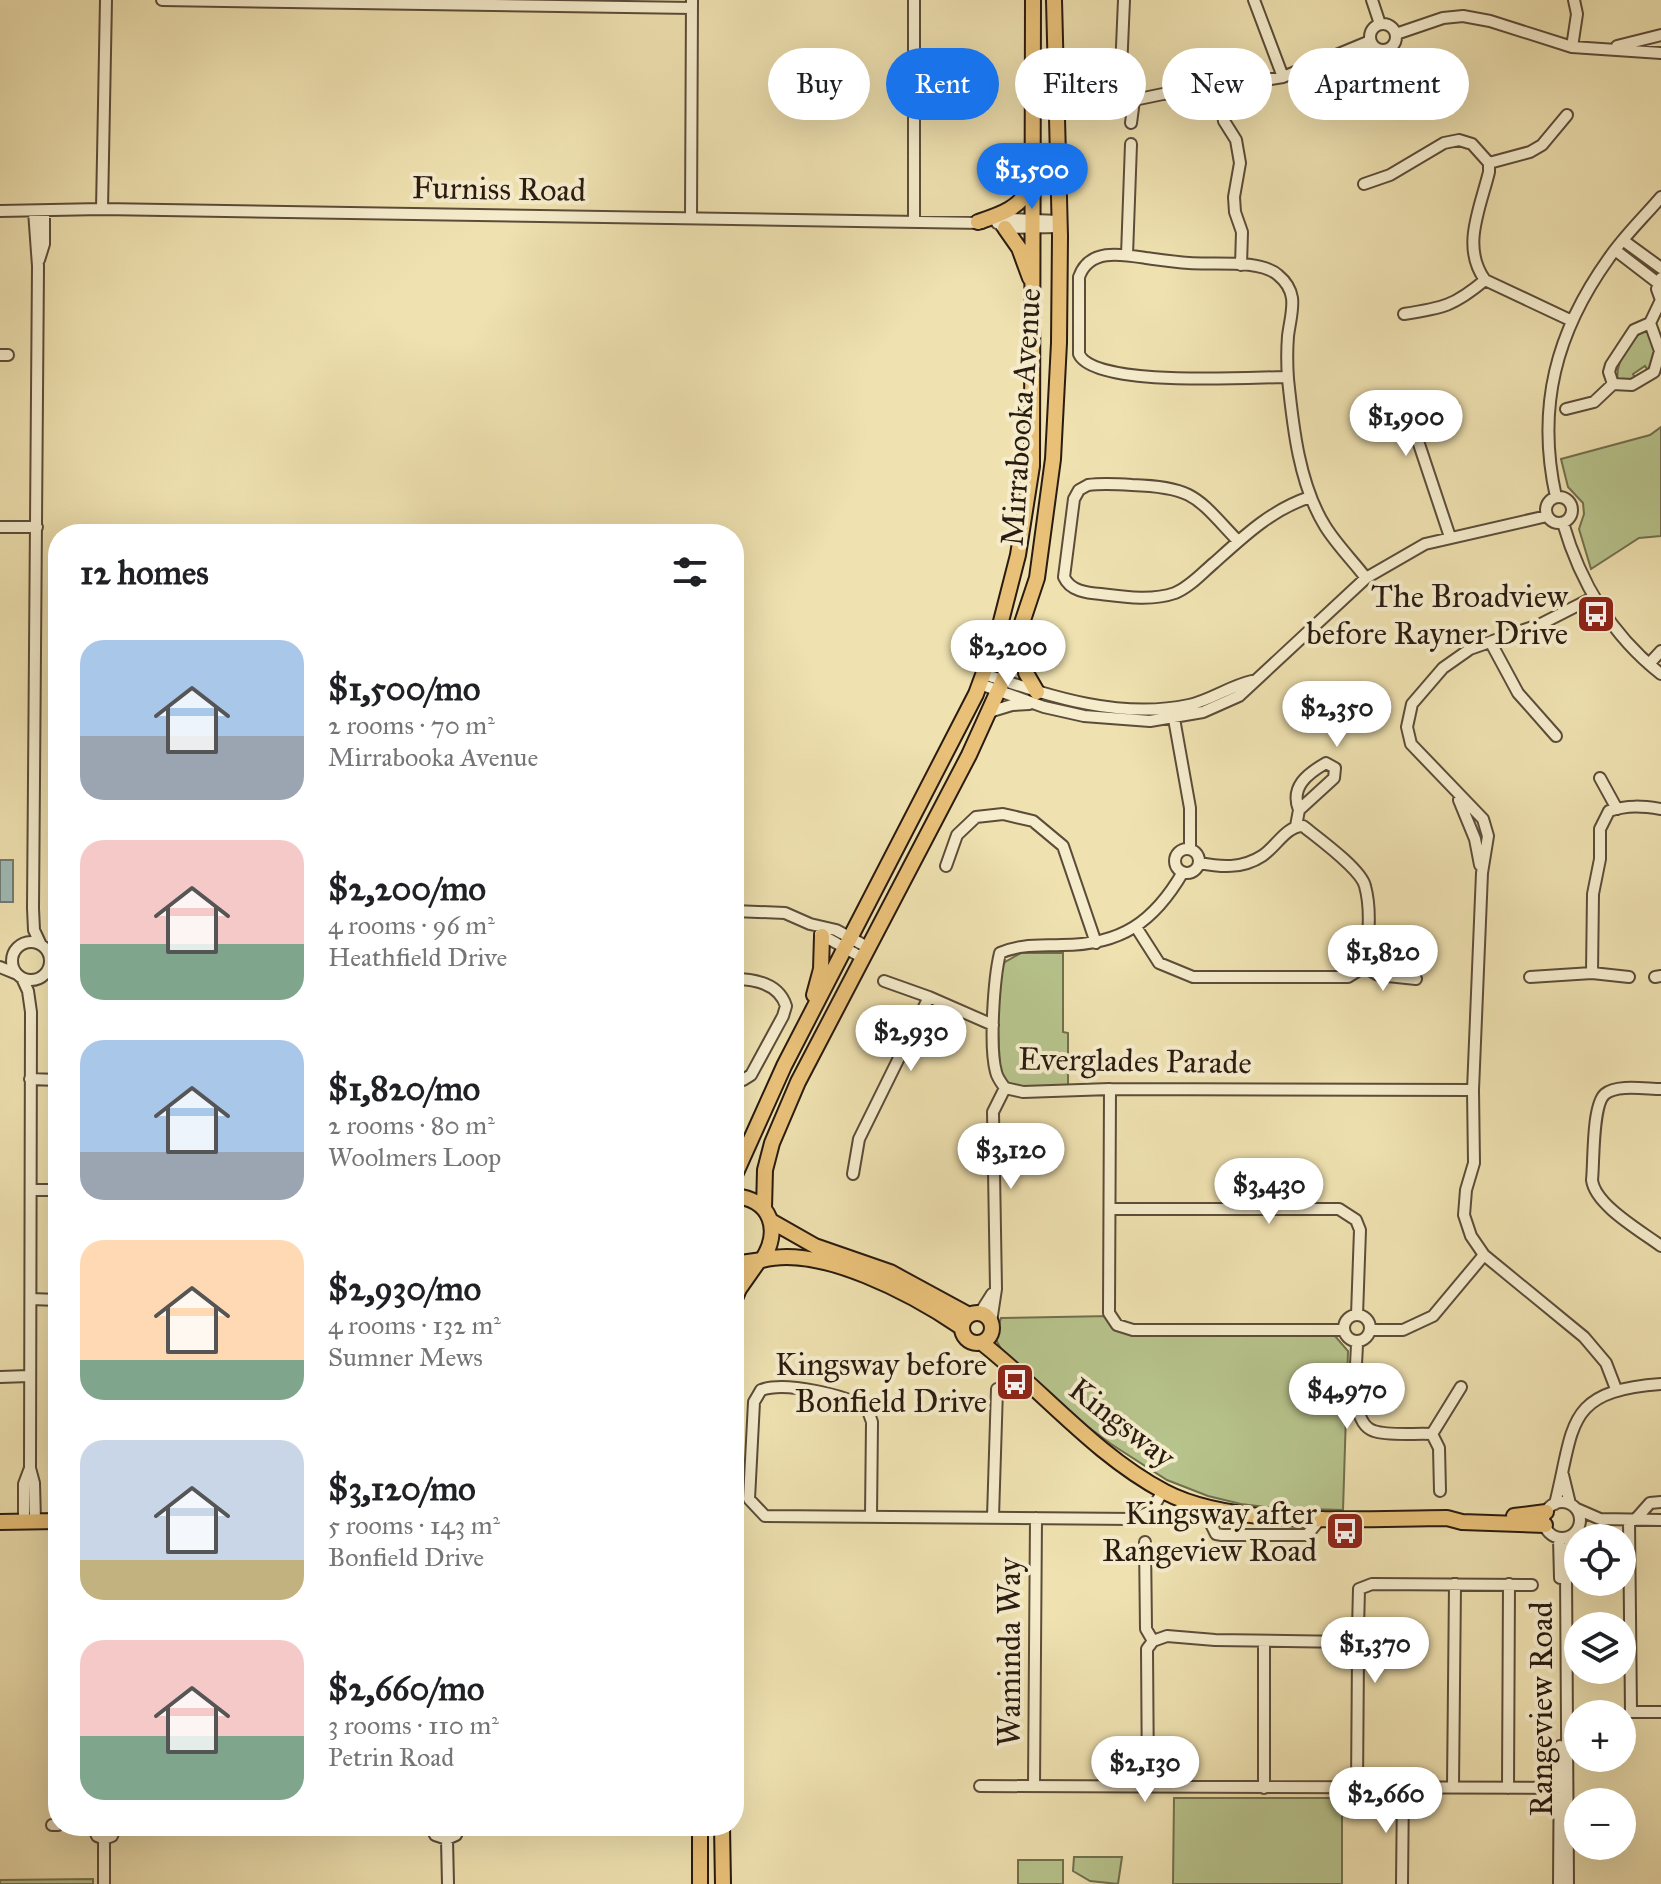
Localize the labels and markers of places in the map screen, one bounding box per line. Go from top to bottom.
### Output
pin: $1,500 [967,143,1097,211]
pin: $1,900 [1341,390,1471,458]
place label: The Broadview before Rayner Drive [1306,577,1569,653]
bus stop icon: The Broadview before Rayner Drive [1575,593,1617,635]
pin: $2,200 [943,620,1073,688]
pin: $2,350 [1272,681,1402,749]
pin: $1,820 [1318,925,1448,993]
pin: $2,930 [846,1005,976,1073]
pin: $3,120 [946,1123,1076,1191]
pin: $3,430 [1204,1158,1334,1226]
place label: Kingsway before Bonfield Drive [775,1345,987,1421]
bus stop icon: Kingsway before Bonfield Drive [994,1361,1036,1403]
pin: $4,970 [1282,1363,1412,1431]
place label: Kingsway after Rangeview Road [1102,1494,1317,1570]
bus stop icon: Kingsway after Rangeview Road [1324,1510,1366,1552]
pin: $1,370 [1310,1617,1440,1685]
pin: $2,130 [1080,1736,1210,1804]
pin: $2,660 [1321,1767,1451,1835]

